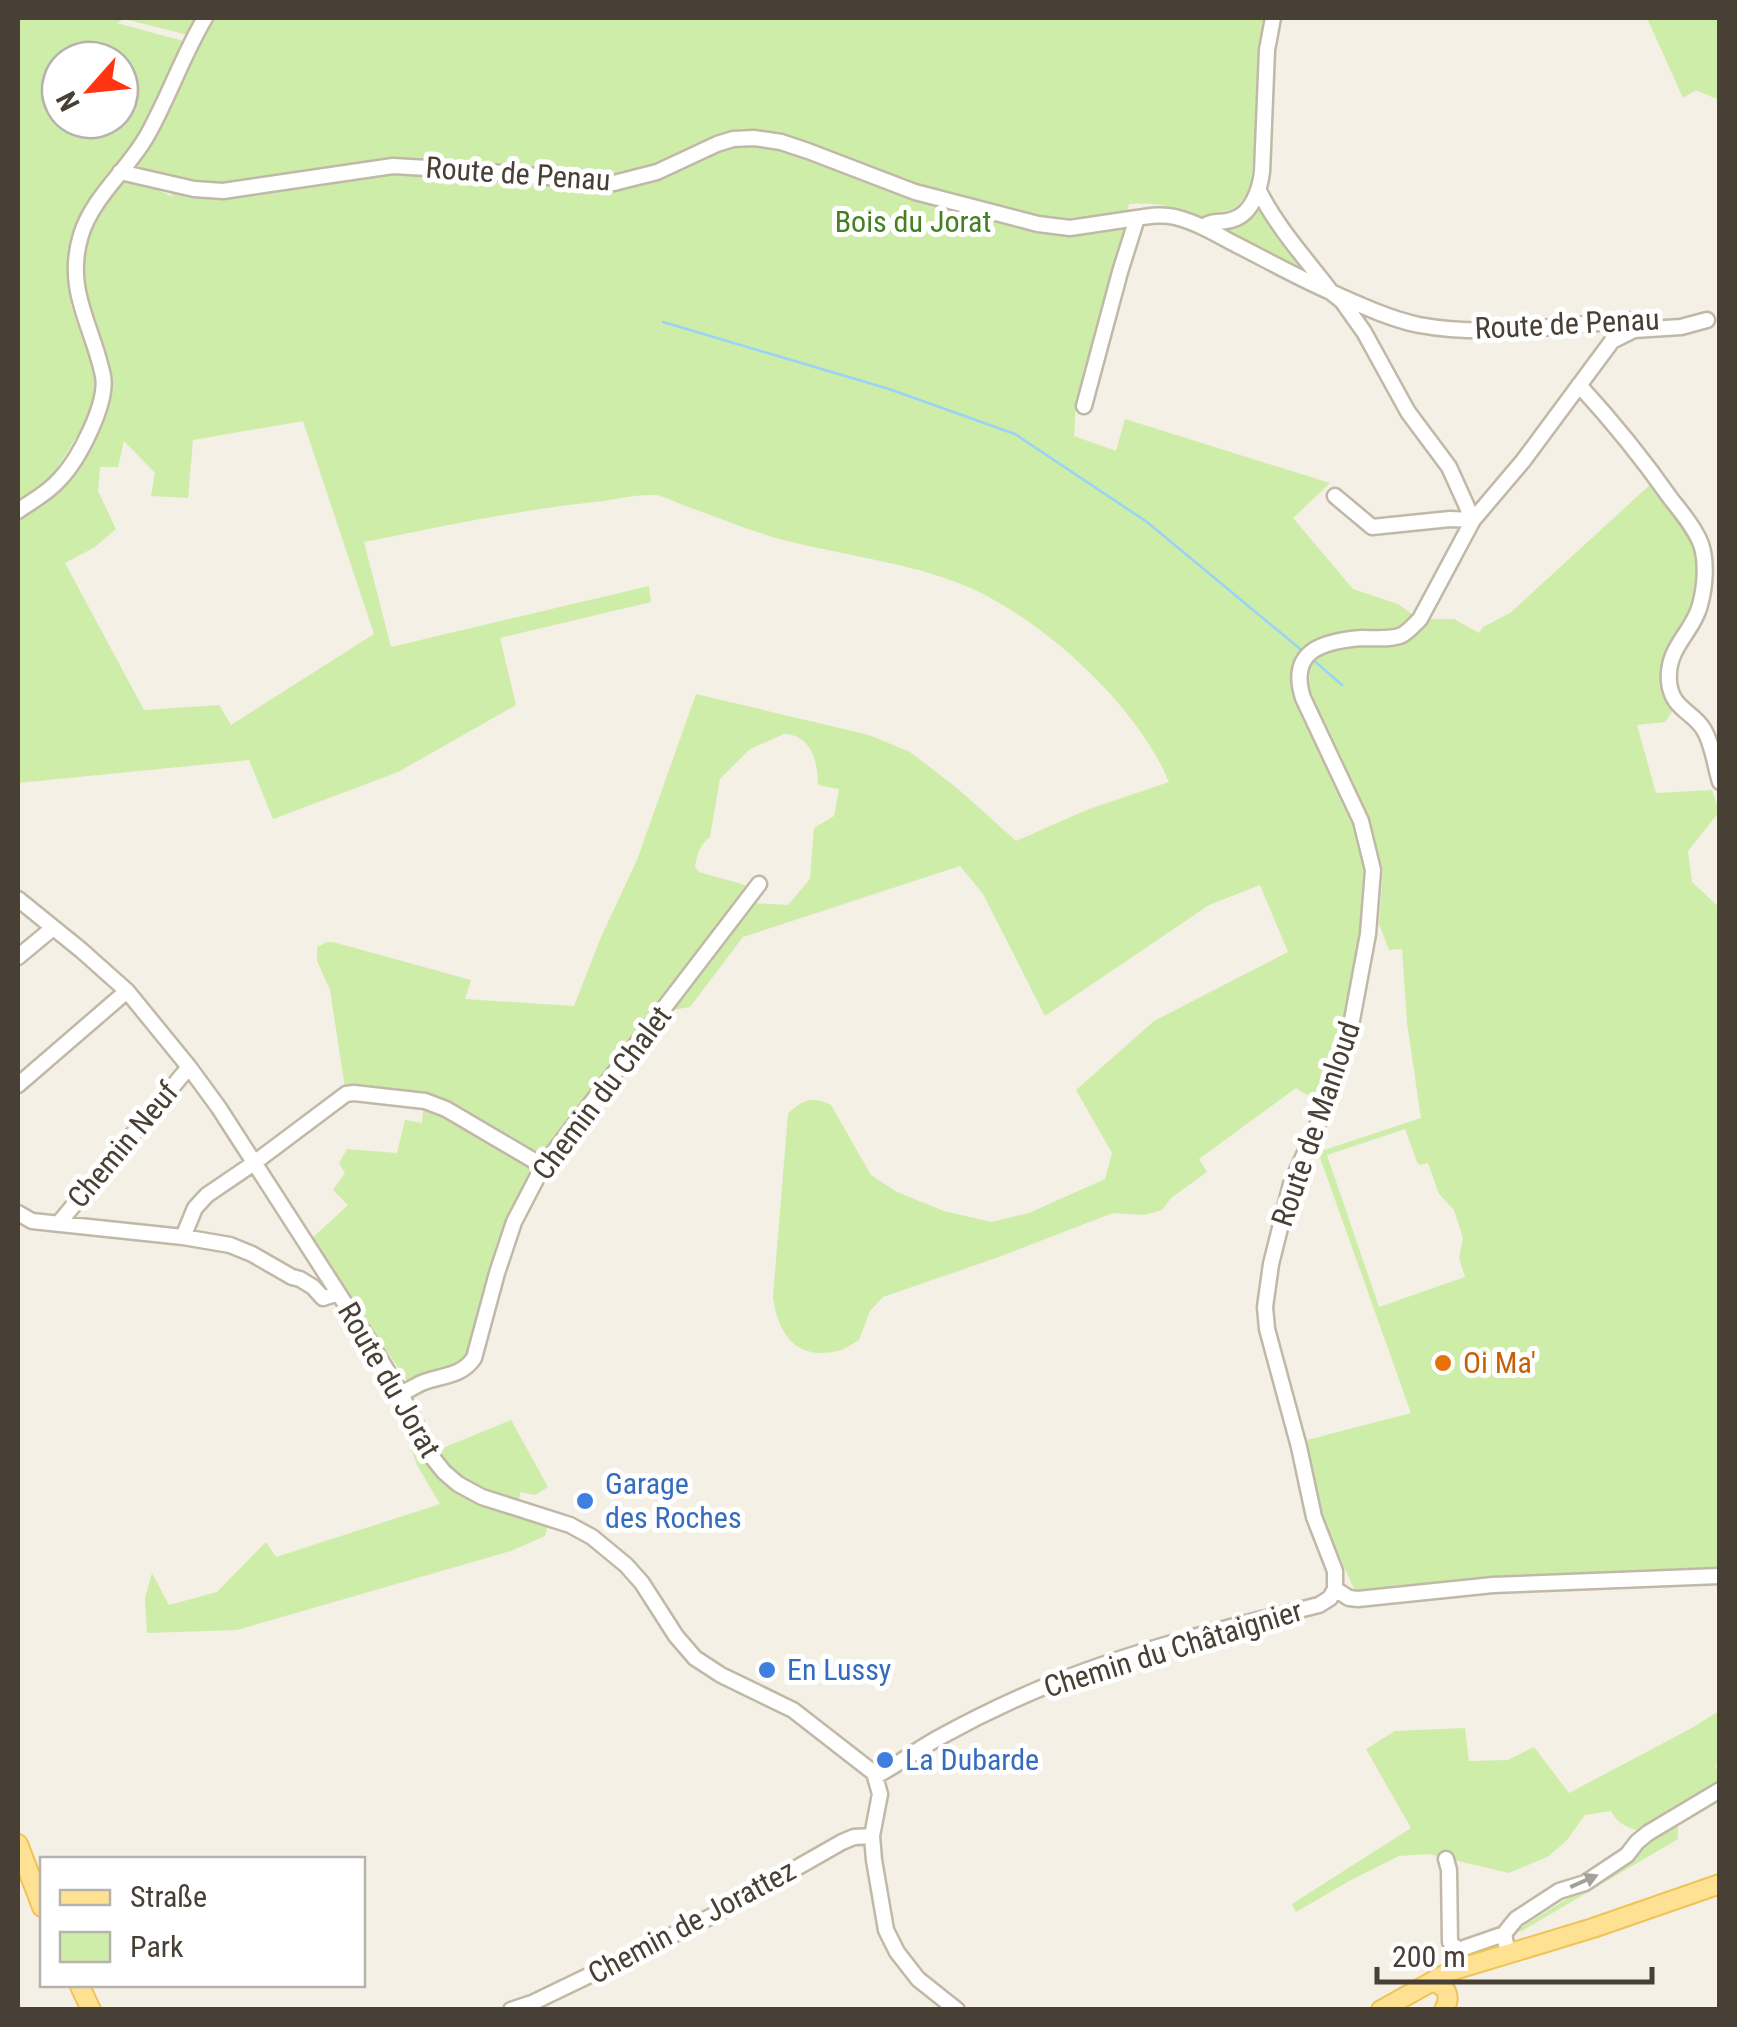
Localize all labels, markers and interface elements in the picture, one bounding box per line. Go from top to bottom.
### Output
north arrow [40,40,140,140]
text: N [50,86,87,116]
street label: Route de Penau [425,150,612,197]
park label: Bois du Jorat [835,204,991,239]
street label: Route de Penau [1474,301,1660,346]
street label: Chemin du Chalet [525,999,678,1186]
street label: Route de Manloud [1264,1017,1367,1231]
street label: Chemin Neuf [60,1074,186,1215]
street label: Route du Jorat [331,1296,448,1463]
place label: Oi Ma' [1463,1345,1536,1380]
marker: Oi Ma' [1432,1352,1454,1374]
place label: Garage des Roches [605,1466,742,1535]
marker: Garage des Roches [574,1490,596,1512]
street label: Chemin du Châtaignier [1040,1593,1306,1704]
place label: En Lussy [787,1652,891,1687]
marker: En Lussy [756,1659,778,1681]
place label: La Dubarde [905,1742,1039,1777]
marker: La Dubarde [874,1749,896,1771]
street label: Chemin de Jorattez [582,1852,801,1991]
legend [40,1857,365,1987]
one-way arrow [1569,1873,1598,1889]
text: Straße [130,1879,207,1914]
scale bar [1377,1922,1652,1984]
text: Park [130,1929,184,1964]
text: 200 m [1392,1939,1466,1974]

